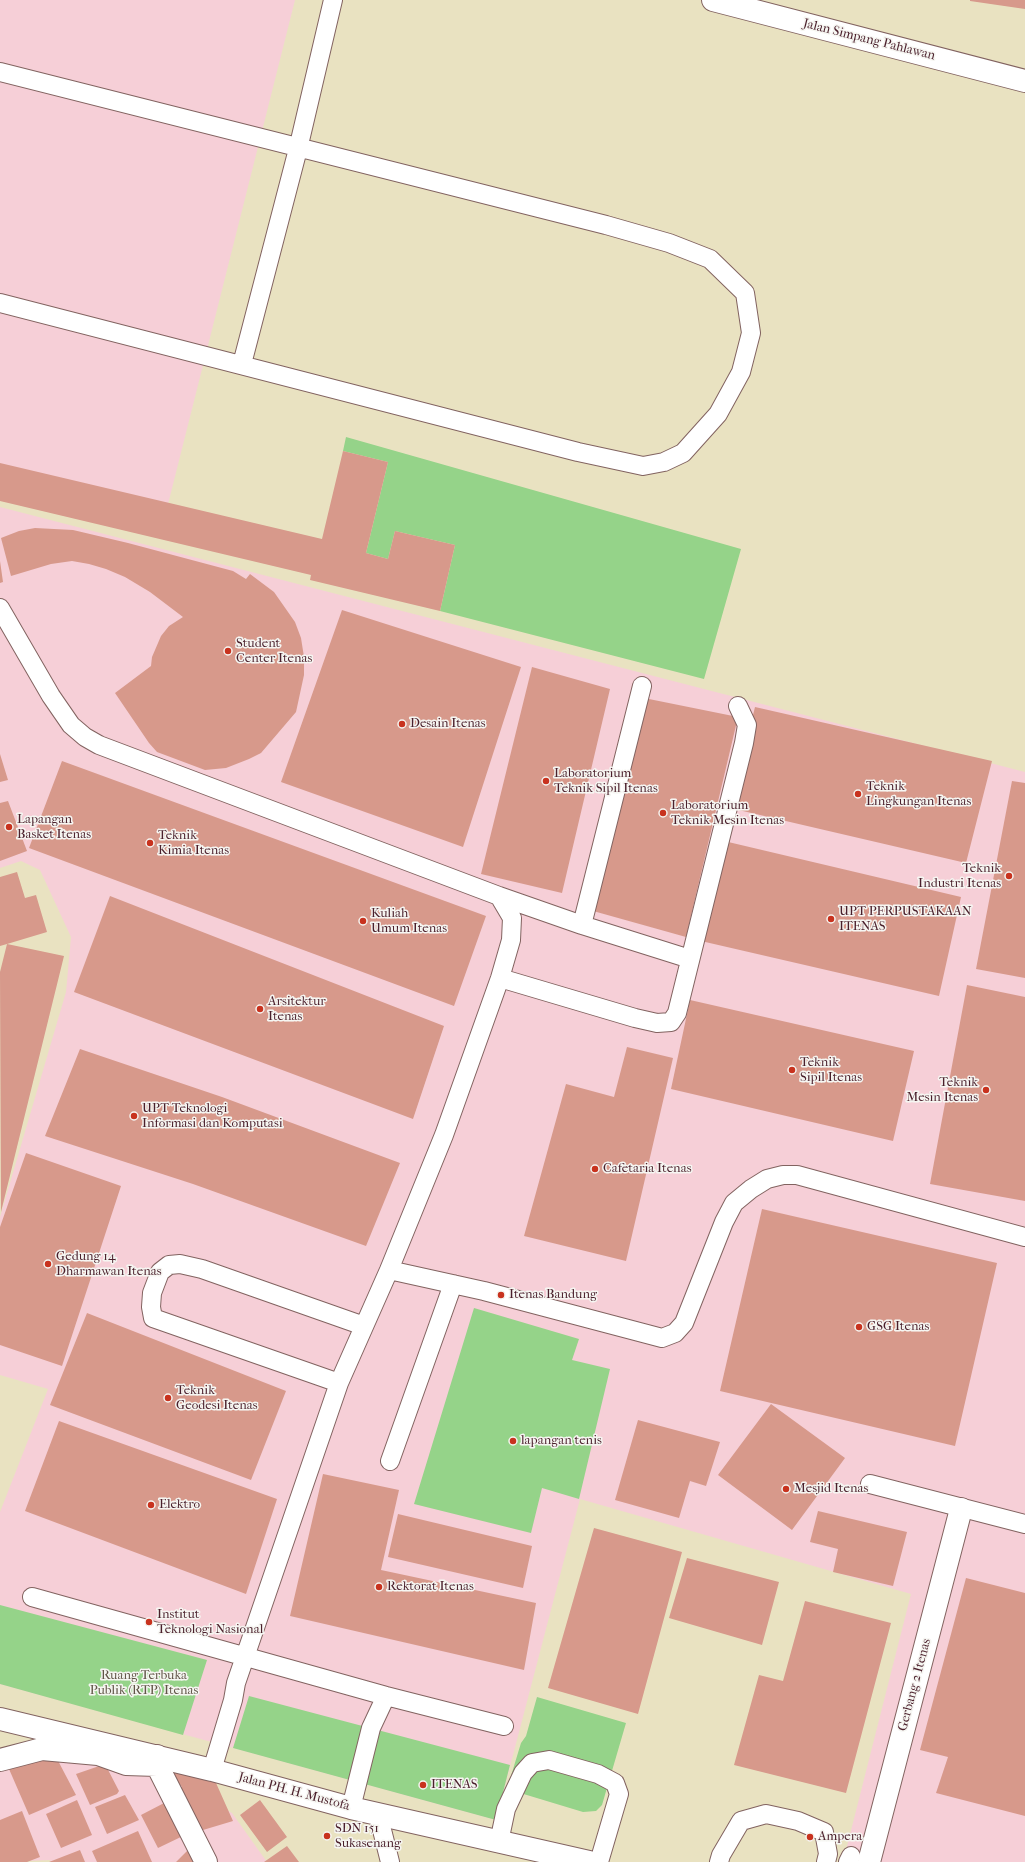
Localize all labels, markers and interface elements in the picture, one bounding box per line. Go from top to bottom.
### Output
street label: Jalan Simpang Pahlawan [801,16,937,64]
place label: Student Center Itenas [236,636,312,667]
marker: Student Center Itenas [223,646,233,656]
place label: Desain Itenas [410,716,486,732]
marker: Desain Itenas [397,719,407,729]
place label: Laboratorium Teknik Sipil Itenas [554,766,658,797]
marker: Laboratorium Teknik Sipil Itenas [541,776,551,786]
place label: Teknik Lingkungan Itenas [866,779,971,810]
marker: Teknik Lingkungan Itenas [853,789,863,799]
place label: Laboratorium Teknik Mesin Itenas [671,798,784,829]
marker: Laboratorium Teknik Mesin Itenas [658,808,668,818]
place label: Lapangan Basket Itenas [17,812,91,843]
marker: Lapangan Basket Itenas [4,822,14,832]
place label: Teknik Kimia Itenas [158,828,229,859]
marker: Teknik Kimia Itenas [145,838,155,848]
place label: Teknik Industri Itenas [918,861,1001,892]
marker: Teknik Industri Itenas [1004,871,1014,881]
place label: UPT PERPUSTAKAAN ITENAS [839,904,972,935]
place label: Kuliah Umum Itenas [371,906,447,937]
marker: UPT PERPUSTAKAAN ITENAS [826,914,836,924]
marker: Kuliah Umum Itenas [358,916,368,926]
place label: Arsitektur Itenas [268,994,326,1025]
marker: Arsitektur Itenas [255,1004,265,1014]
place label: Teknik Sipil Itenas [800,1055,862,1086]
marker: Teknik Sipil Itenas [787,1065,797,1075]
place label: Teknik Mesin Itenas [907,1075,978,1106]
marker: Teknik Mesin Itenas [981,1085,991,1095]
place label: UPT Teknologi Informasi dan Komputasi [142,1101,283,1132]
marker: UPT Teknologi Informasi dan Komputasi [129,1111,139,1121]
place label: Cafetaria Itenas [603,1161,691,1177]
marker: Cafetaria Itenas [590,1164,600,1174]
place label: Gedung 14 Dharmawan Itenas [56,1249,162,1280]
marker: Gedung 14 Dharmawan Itenas [43,1259,53,1269]
place label: Itenas Bandung [509,1287,597,1303]
marker: Itenas Bandung [496,1290,506,1300]
place label: GSG Itenas [867,1319,929,1335]
marker: GSG Itenas [854,1322,864,1332]
place label: Teknik Geodesi Itenas [176,1383,257,1414]
marker: Teknik Geodesi Itenas [163,1393,173,1403]
place label: lapangan tenis [521,1433,602,1449]
marker: lapangan tenis [508,1436,518,1446]
place label: Mesjid Itenas [794,1481,868,1497]
marker: Mesjid Itenas [781,1484,791,1494]
place label: Elektro [159,1497,200,1513]
marker: Elektro [146,1500,156,1510]
place label: Rektorat Itenas [387,1579,474,1595]
marker: Rektorat Itenas [374,1582,384,1592]
place label: Institut Teknologi Nasional [157,1607,263,1638]
marker: Institut Teknologi Nasional [144,1617,154,1627]
street label: Gerbang 2 Itenas [895,1637,935,1733]
park label: Ruang Terbuka Publik (RTP) Itenas [90,1668,198,1699]
street label: Jalan PH. H. Mustofa [237,1770,351,1814]
place label: ITENAS [431,1777,478,1793]
marker: ITENAS [418,1780,428,1790]
place label: SDN 151 Sukasenang [335,1821,401,1852]
place label: Ampera [818,1829,862,1845]
marker: SDN 151 Sukasenang [322,1831,332,1841]
marker: Ampera [805,1832,815,1842]

